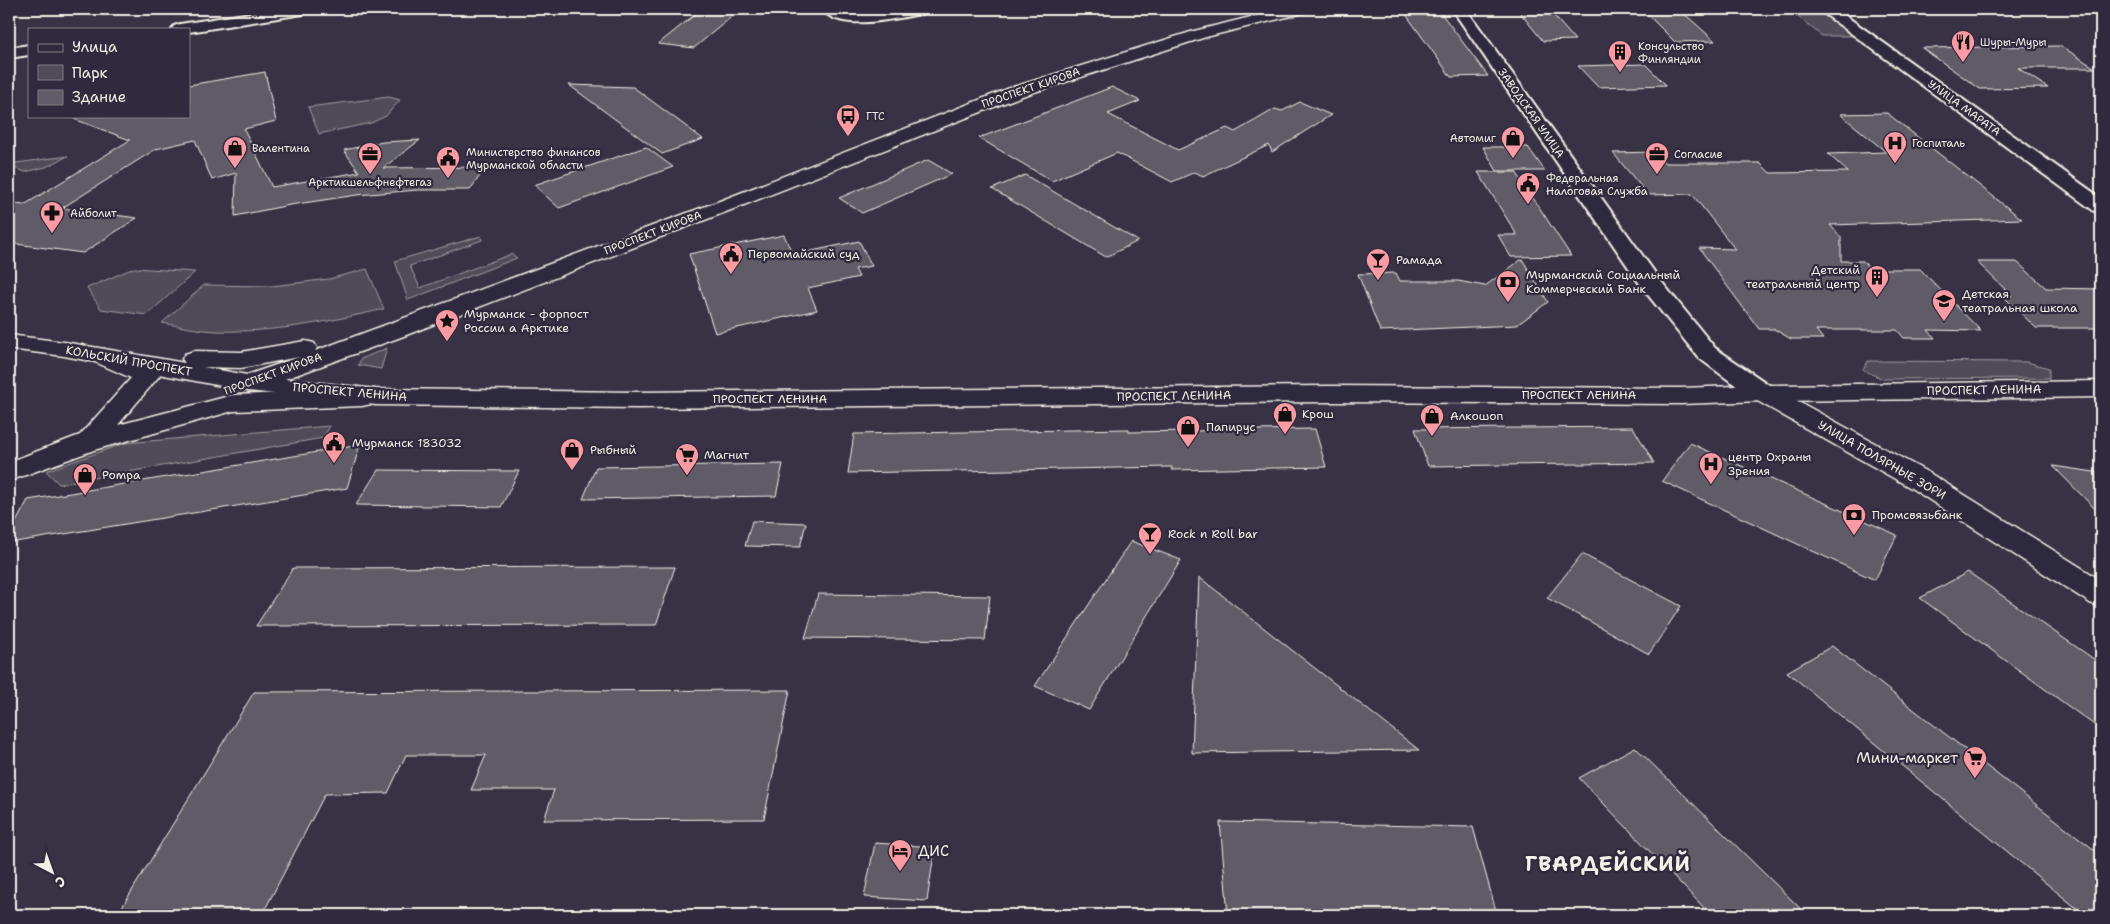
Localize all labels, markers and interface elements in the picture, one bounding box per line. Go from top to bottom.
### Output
legend [28,28,190,118]
restaurant icon: Шуры-Муры [1950,29,1976,63]
place label: Шуры-Муры [1980,35,2047,50]
text: Улица [72,37,118,57]
building icon: Консульство Финляндии [1607,39,1633,73]
place label: Консульство Финляндии [1638,39,1705,67]
text: Парк [72,63,108,83]
street label: ПРОСПЕКТ КИРОВА [980,64,1082,112]
street label: ЗАВОДСКАЯ УЛИЦА [1494,65,1568,161]
street label: УЛИЦА МАРАТА [1925,77,2003,139]
text: Здание [72,87,126,107]
bus stop icon: ГТС [835,103,861,137]
place label: ГТС [866,109,885,124]
shop icon: Автомиг [1500,125,1526,159]
hospital icon: Госпиталь [1882,130,1908,164]
place label: Автомиг [1450,131,1496,146]
shop icon: Валентина [222,135,248,169]
place label: Госпиталь [1912,136,1966,151]
place label: Валентина [252,141,310,156]
office icon: Арктикшельфнефтегаз [357,141,383,175]
office icon: Согласие [1644,141,1670,175]
public building icon: Министерство финансов Мурманской области [435,145,461,179]
place label: Министерство финансов Мурманской области [466,145,601,173]
place label: Согласие [1674,147,1723,162]
public building icon: Федеральная Налоговая Служба [1515,171,1541,205]
place label: Федеральная Налоговая Служба [1546,171,1648,199]
place label: Арктикшельфнефтегаз [308,175,432,190]
pharmacy icon: Айболит [39,200,65,234]
place label: Айболит [70,206,117,221]
street label: ПРОСПЕКТ КИРОВА [602,208,704,258]
public building icon: Первомайский суд [718,241,744,275]
place label: Первомайский суд [748,246,860,262]
bar icon: Рамада [1365,247,1391,281]
place label: Рамада [1396,252,1442,268]
place label: Детский театральный центр [1746,262,1860,292]
building icon: Детский театральный центр [1864,264,1890,298]
place label: Мурманский Социальный Коммерческий Банк [1526,267,1680,297]
bank icon: Мурманский Социальный Коммерческий Банк [1495,269,1521,303]
place label: Детская театральная школа [1962,286,2078,316]
school or university icon: Детская театральная школа [1931,288,1957,322]
place label: Мурманск - форпост России а Арктике [464,306,590,336]
place icon: Мурманск - форпост России а Арктике [434,308,460,342]
street label: КОЛЬСКИЙ ПРОСПЕКТ [65,342,194,380]
street label: ПРОСПЕКТ КИРОВА [222,349,324,399]
street label: ПРОСПЕКТ ЛЕНИНА [292,379,408,405]
street label: ПРОСПЕКТ ЛЕНИНА [1927,381,2042,399]
street label: ПРОСПЕКТ ЛЕНИНА [1117,387,1232,405]
street label: ПРОСПЕКТ ЛЕНИНА [1522,387,1637,403]
street label: ПРОСПЕКТ ЛЕНИНА [713,391,828,407]
shop icon: Крош [1272,401,1298,435]
shop icon: Алкошоп [1419,403,1445,437]
place label: Крош [1302,406,1334,422]
place label: Алкошоп [1450,408,1503,424]
shop icon: Папирус [1175,414,1201,448]
street label: УЛИЦА ПОЛЯРНЫЕ ЗОРИ [1815,417,1949,503]
place label: Папирус [1206,419,1255,435]
public building icon: Мурманск 183032 [321,430,347,464]
place label: Мурманск 183032 [352,435,462,451]
shop icon: Рыбный [559,437,585,471]
place label: Рыбный [590,442,637,458]
supermarket icon: Магнит [674,442,700,476]
place label: Магнит [704,447,750,463]
place label: центр Охраны Зрения [1728,449,1811,479]
hospital icon: центр Охраны Зрения [1698,451,1724,485]
shop icon: Pompa [72,462,98,496]
place label: Pompa [102,467,141,483]
bank icon: Промсвязьбанк [1841,502,1867,536]
place label: Промсвязьбанк [1872,507,1963,523]
bar icon: Rock n Roll bar [1137,521,1163,555]
place label: Rock n Roll bar [1168,526,1258,542]
supermarket icon: Мини-маркет [1962,745,1988,779]
place label: Мини-маркет [1856,748,1958,768]
hotel icon: ДИС [887,838,913,872]
place label: ДИС [918,841,949,861]
north arrow [28,846,78,896]
district label: ГВАРДЕЙСКИЙ [1525,850,1691,878]
text: С [51,872,70,891]

